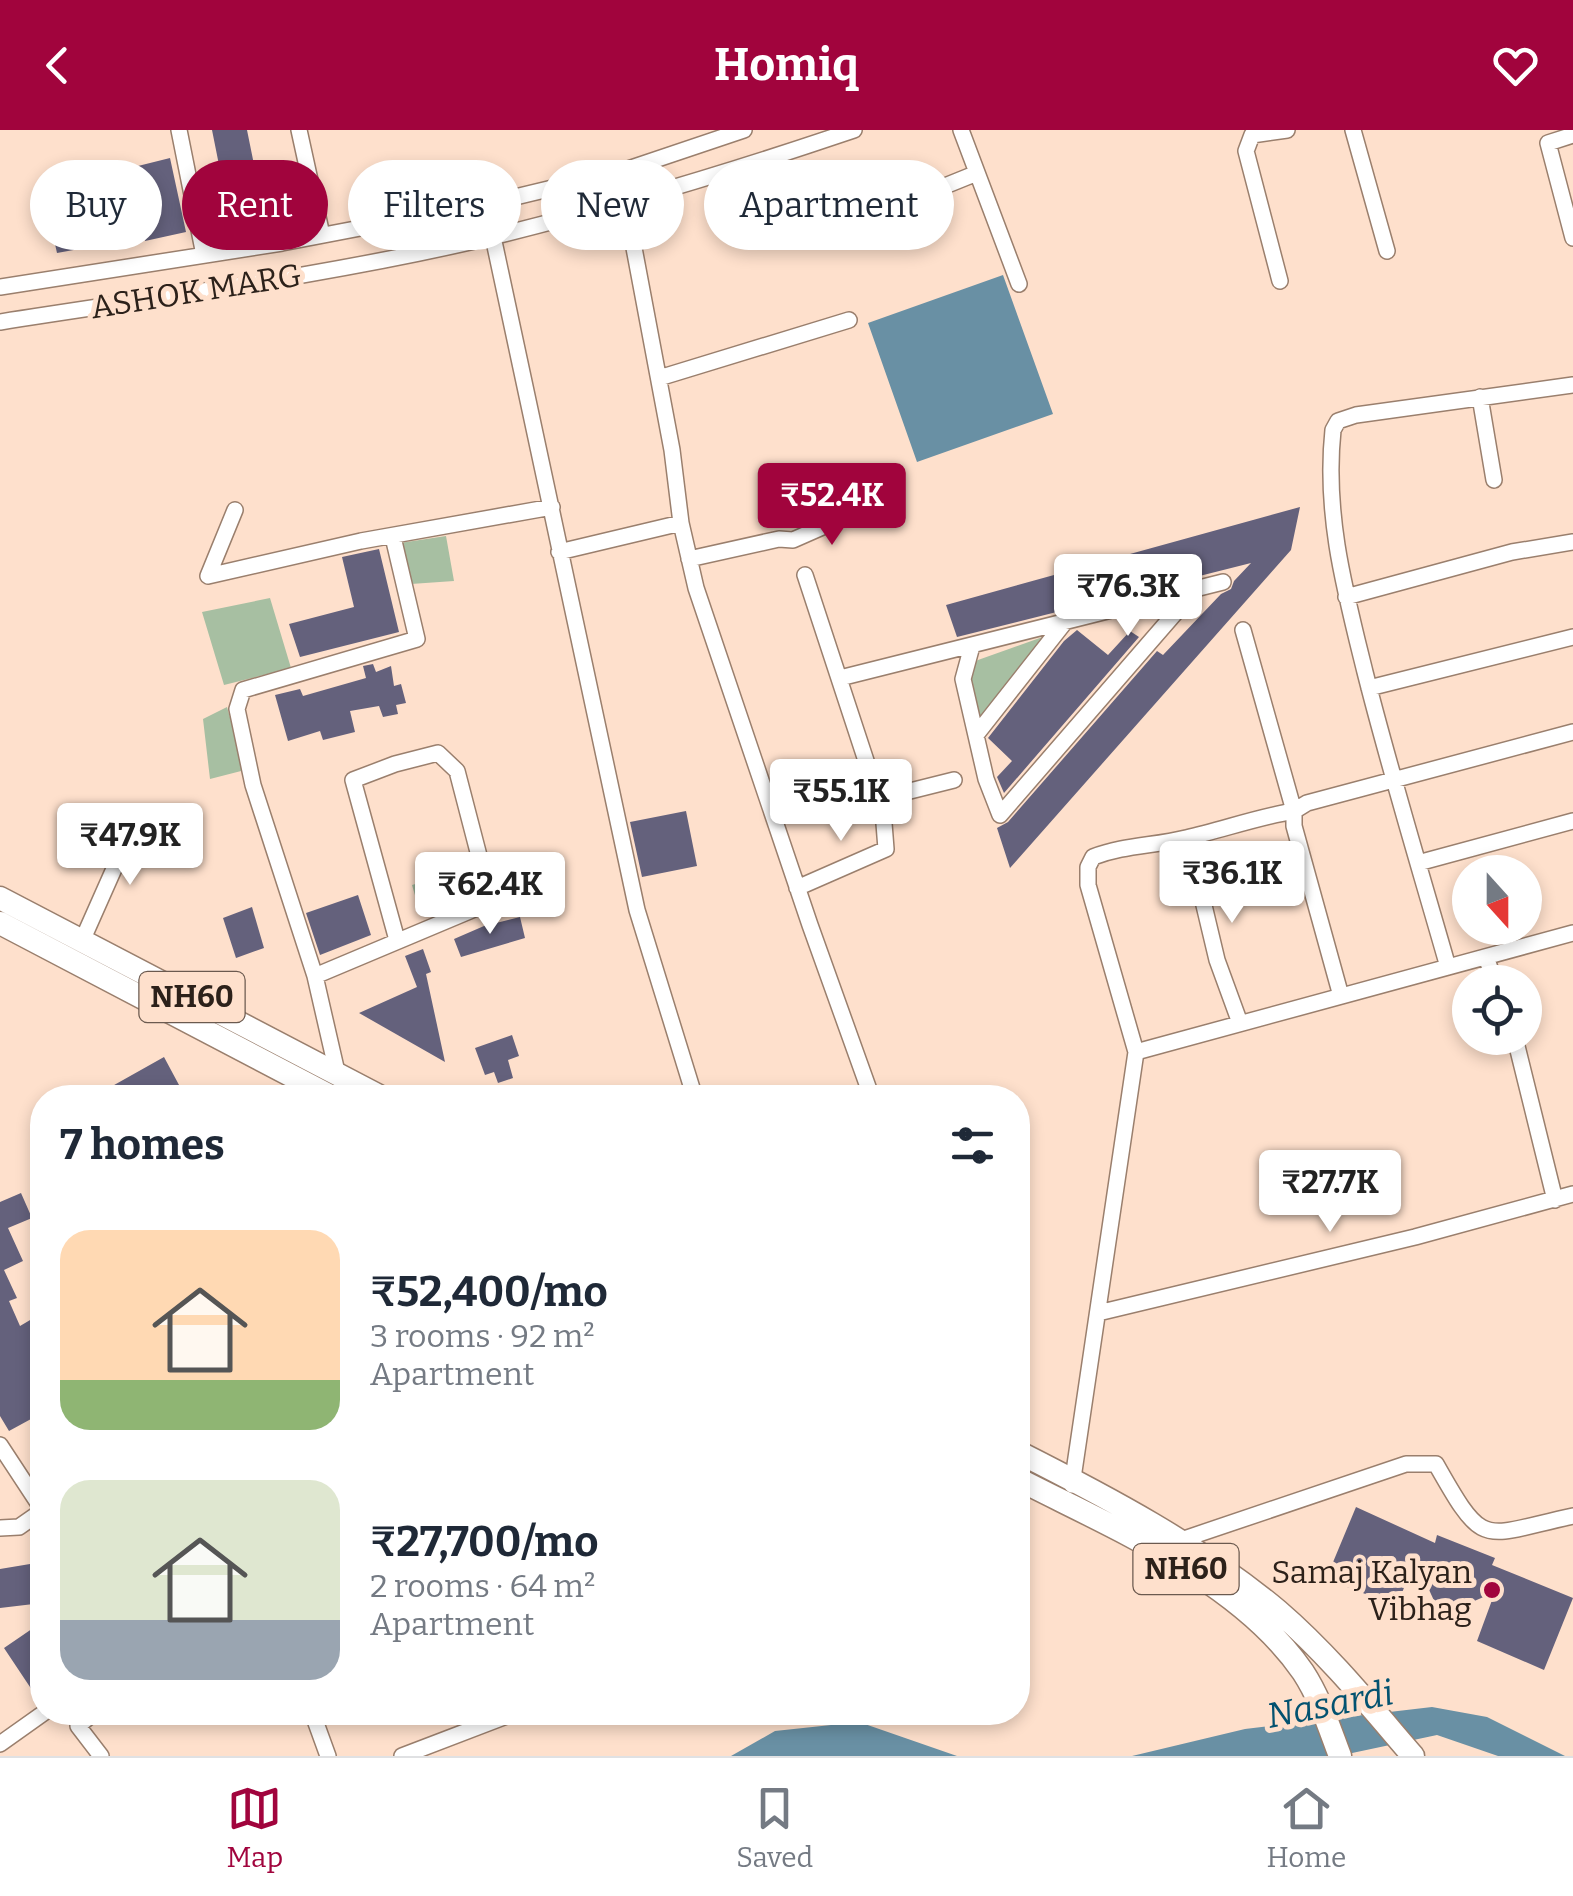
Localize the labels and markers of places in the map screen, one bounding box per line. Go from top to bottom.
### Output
pin: ₹52.4K [751,463,913,548]
pin: ₹76.3K [1047,554,1209,639]
pin: ₹55.1K [760,759,922,844]
pin: ₹47.9K [49,803,211,888]
pin: ₹36.1K [1151,841,1313,926]
pin: ₹62.4K [409,852,571,937]
pin: ₹27.7K [1249,1150,1411,1235]
place label: Samaj Kalyan Vibhag [1271,1553,1472,1628]
marker: Samaj Kalyan Vibhag [1481,1579,1503,1601]

